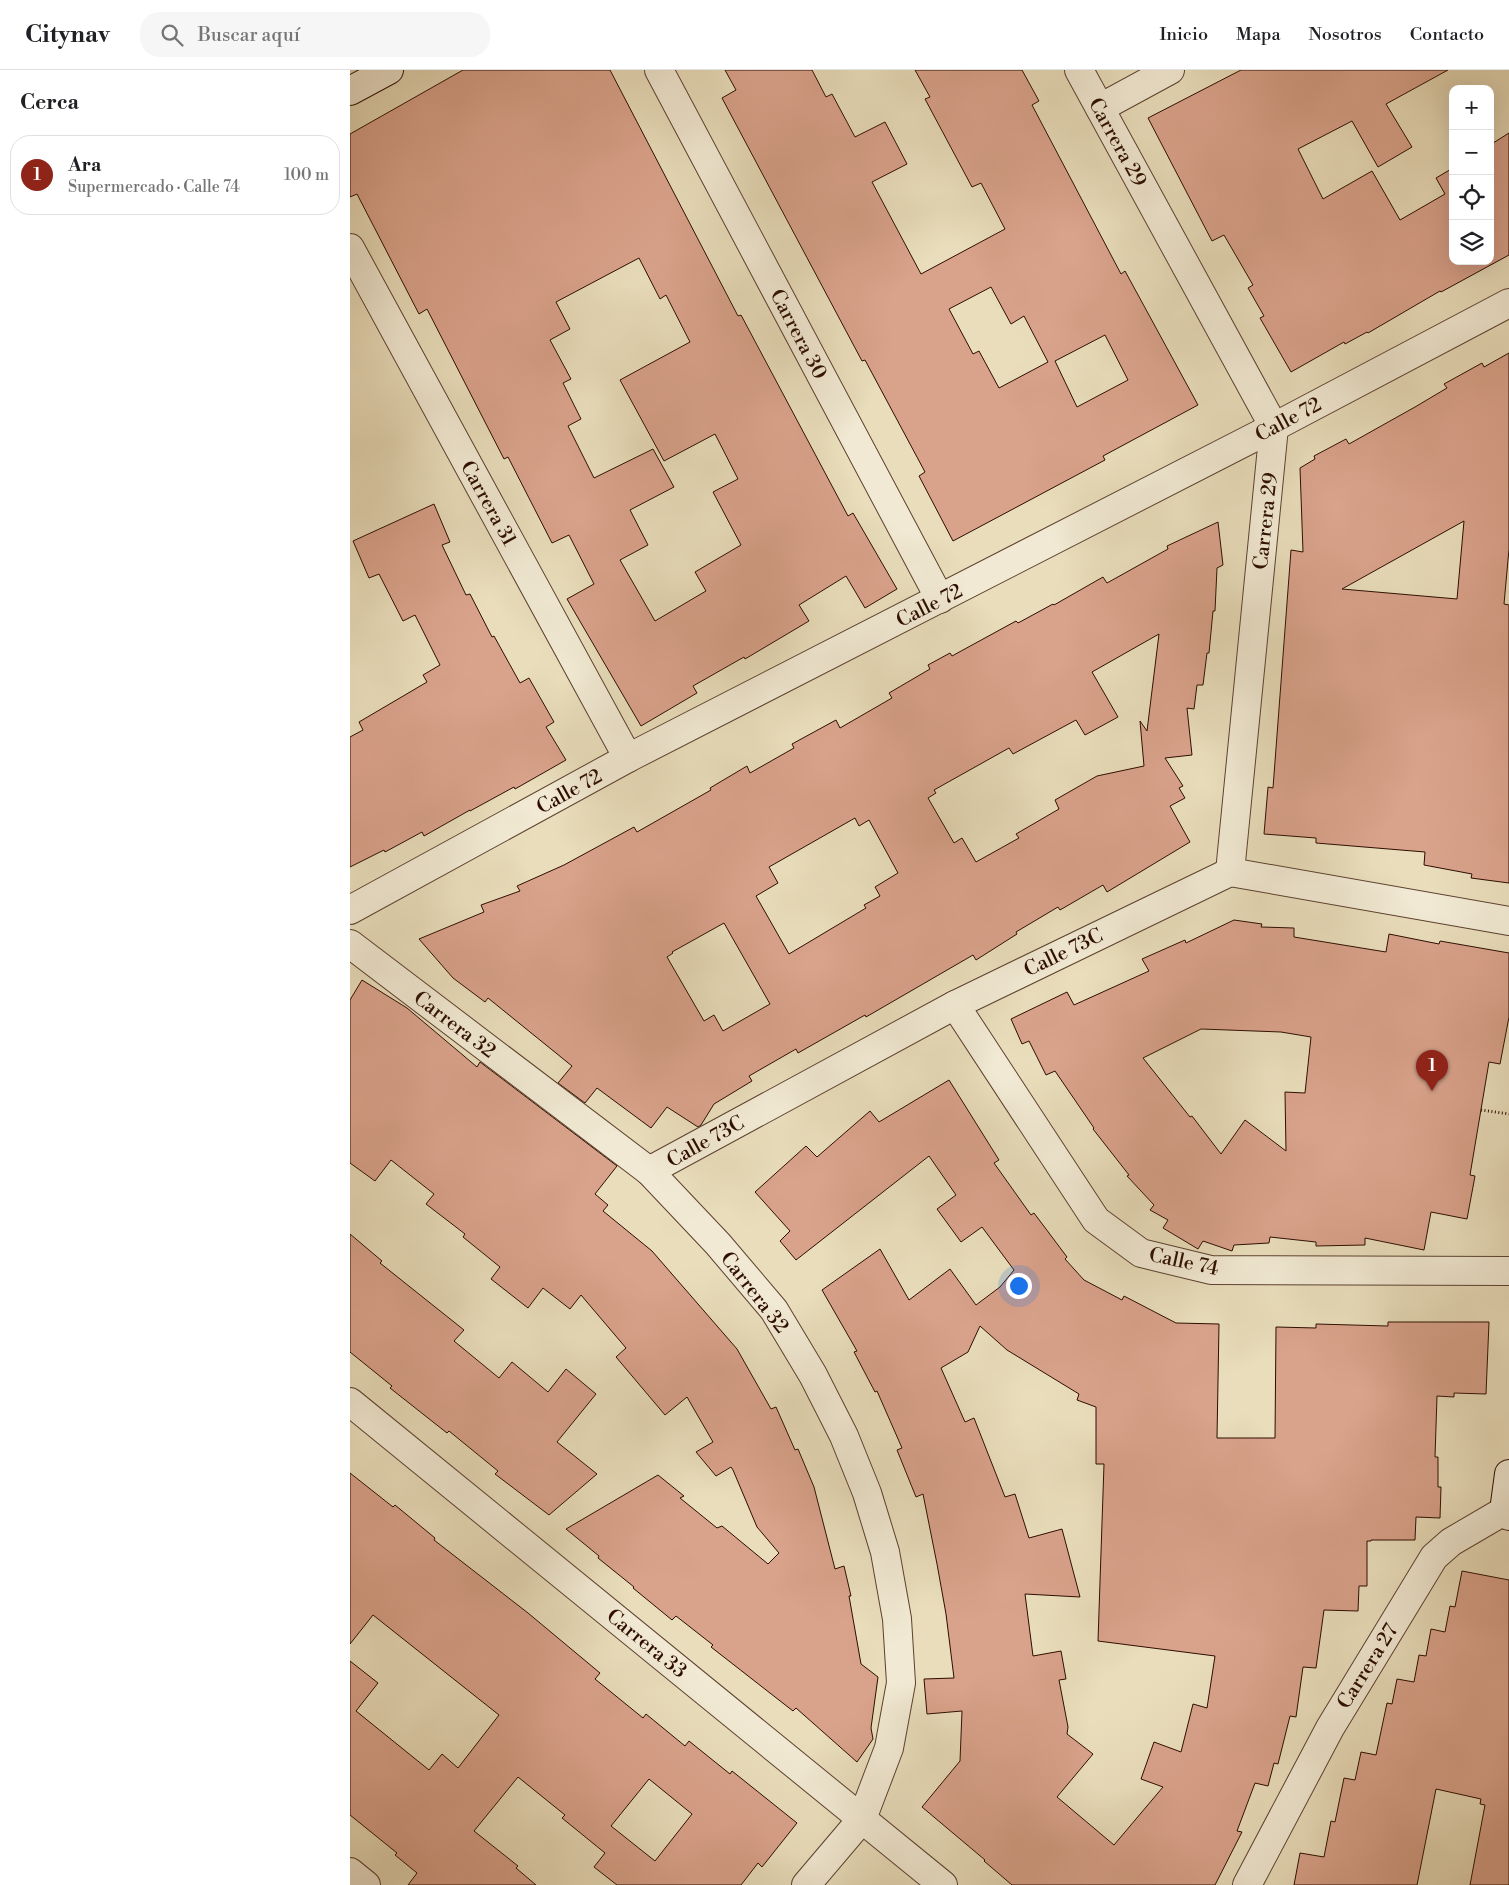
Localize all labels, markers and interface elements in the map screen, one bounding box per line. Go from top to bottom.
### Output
search box [140,12,490,57]
text: Citynav [25,20,110,50]
icon: search [158,21,186,49]
text: Buscar aquí [198,23,300,47]
text: Inicio [1159,23,1208,46]
text: Mapa [1236,23,1281,46]
text: Nosotros [1309,23,1382,46]
text: Contacto [1410,23,1484,46]
map controls [1449,85,1494,265]
button: + [1449,85,1494,130]
text: Cerca [20,90,79,116]
street label: Carrera 29 [1082,94,1151,192]
button: − [1449,130,1494,175]
text: Ara [68,153,101,177]
text: 1 [33,165,41,185]
text: 100 m [284,165,329,185]
button: locate [1449,175,1494,220]
text: Supermercado · Calle 74 [68,177,240,197]
button: layers [1449,220,1494,265]
street label: Carrera 30 [763,285,832,384]
street label: Calle 72 [1251,393,1326,448]
street label: Carrera 31 [454,457,521,551]
street label: Carrera 29 [1249,471,1284,571]
street label: Calle 72 [892,579,967,634]
street label: Calle 72 [533,764,607,820]
street label: Calle 73C [1020,924,1107,983]
street label: Carrera 32 [408,986,500,1064]
pin: 1 [1416,1050,1448,1091]
street label: Calle 73C [663,1111,749,1174]
street label: Calle 74 [1146,1243,1221,1282]
street label: Carrera 32 [714,1247,793,1339]
your location [1006,1273,1032,1299]
street label: Carrera 33 [601,1604,691,1684]
street label: Carrera 27 [1332,1620,1404,1714]

